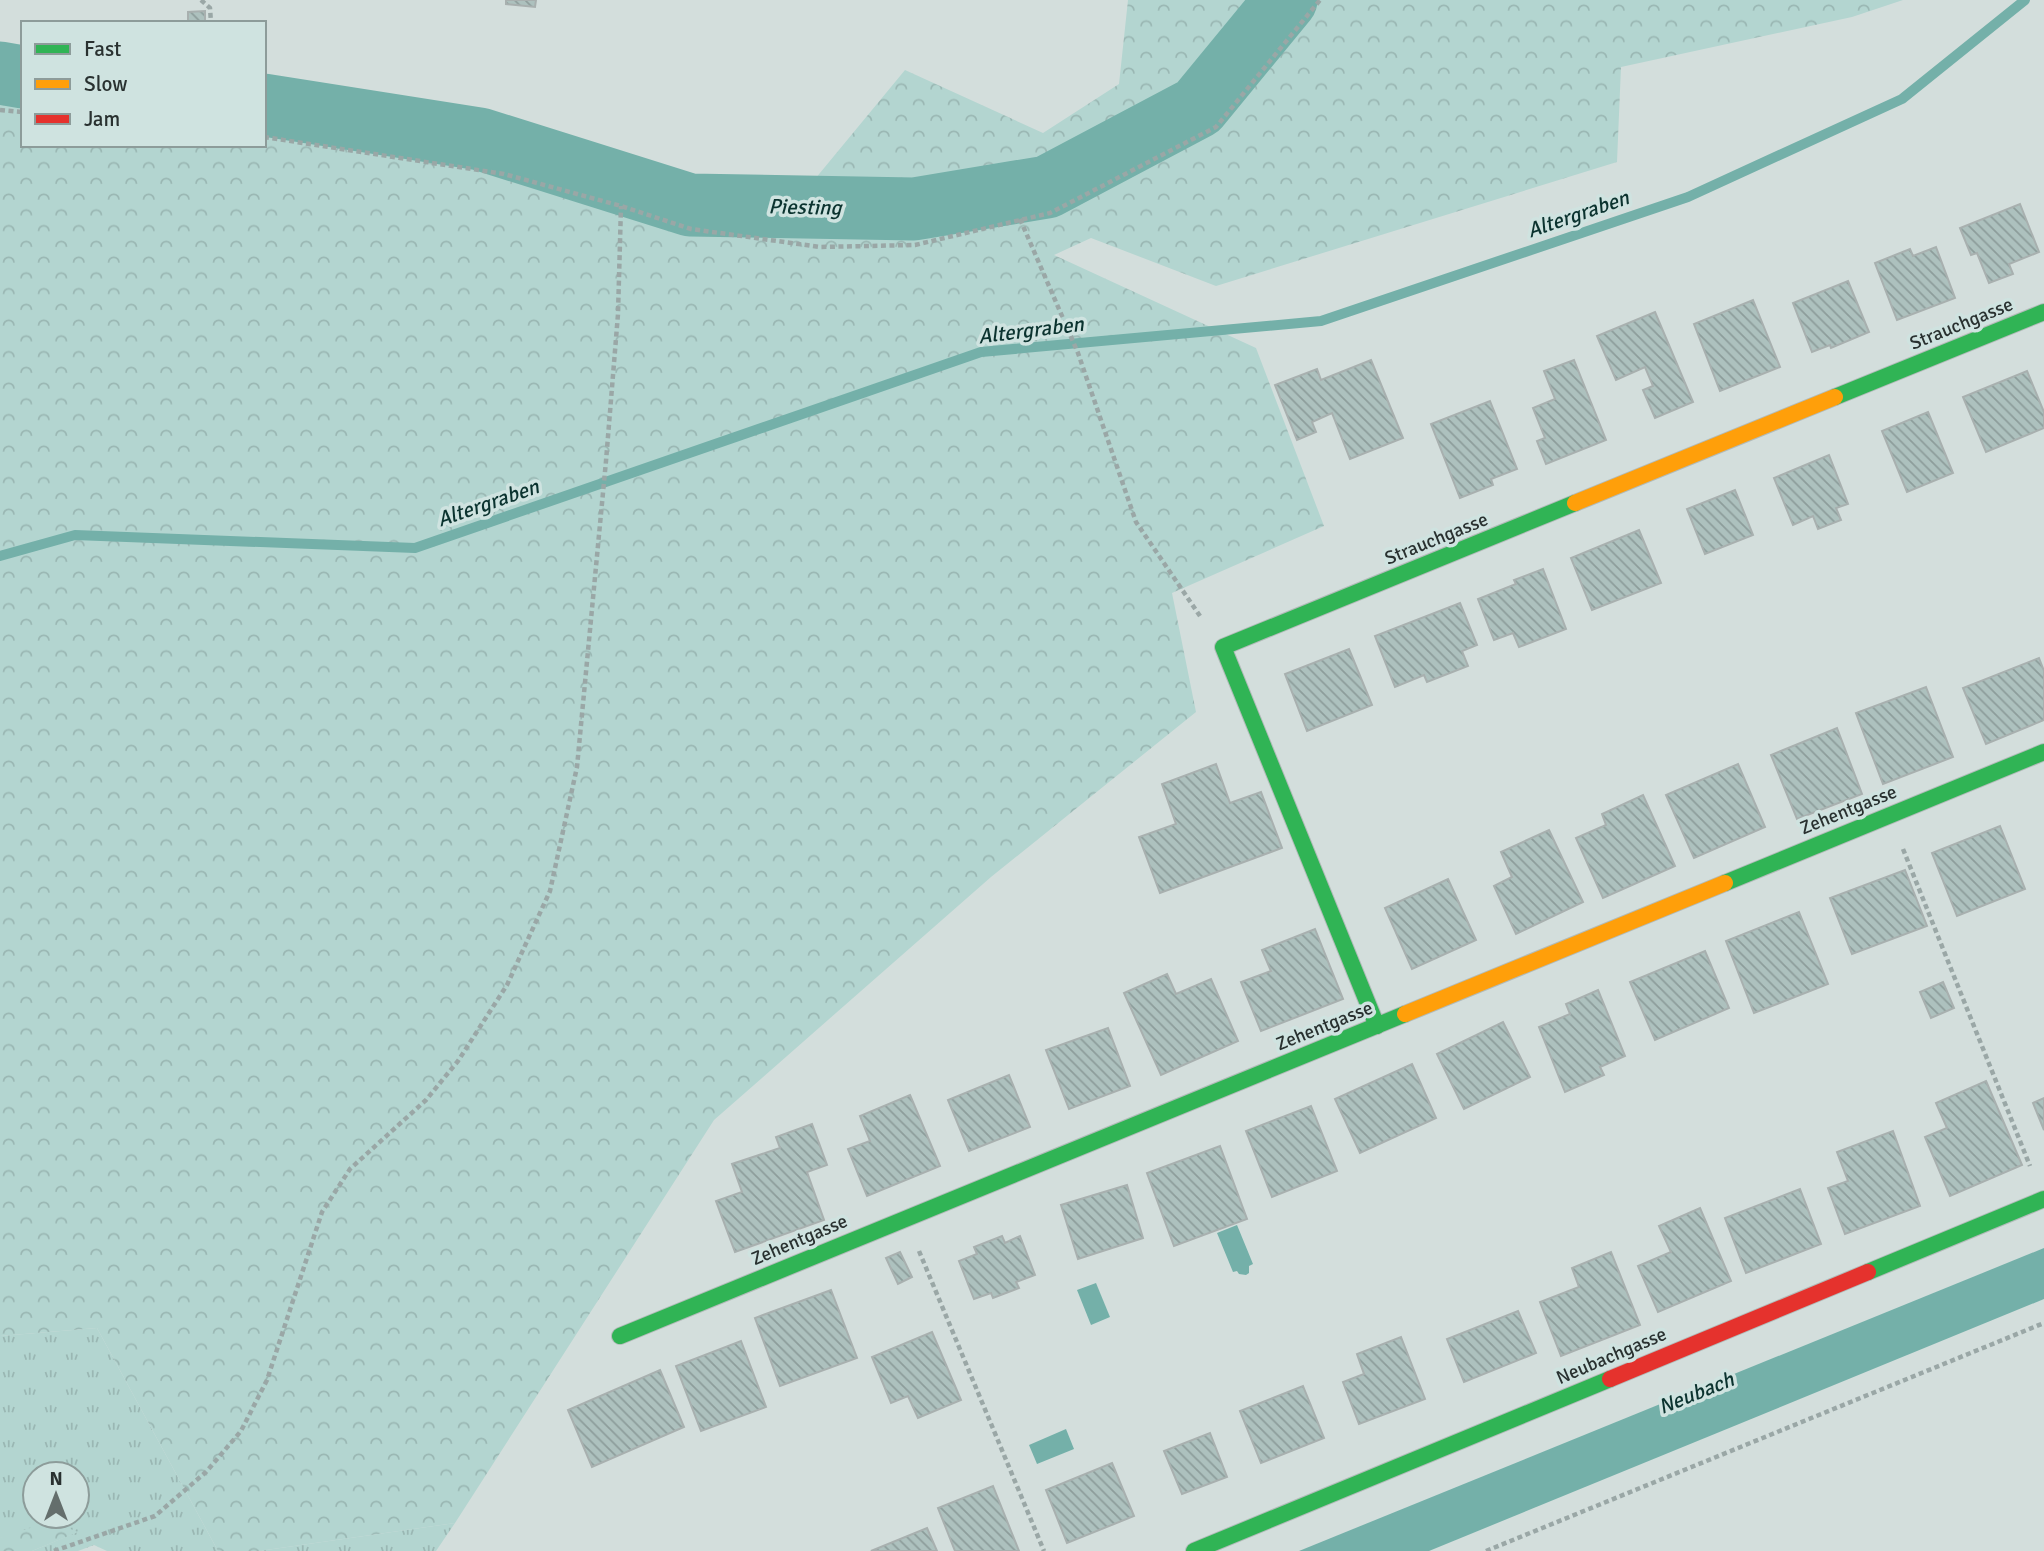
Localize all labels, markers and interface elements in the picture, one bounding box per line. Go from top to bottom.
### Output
legend [21,21,266,147]
text: Fast [84,36,121,62]
text: Slow [84,71,128,97]
text: Jam [84,106,120,132]
water label: Altergraben [1524,184,1633,244]
water label: Piesting [768,193,844,221]
street label: Strauchgasse [1906,292,2016,355]
water label: Altergraben [977,311,1086,349]
water label: Altergraben [434,473,543,533]
street label: Strauchgasse [1381,507,1491,570]
street label: Zehentgasse [1796,780,1900,840]
street label: Zehentgasse [1272,996,1376,1056]
street label: Zehentgasse [748,1209,851,1271]
street label: Neubachgasse [1553,1322,1670,1390]
water label: Neubach [1654,1366,1738,1420]
north arrow [21,1460,91,1530]
text: N [49,1467,63,1491]

